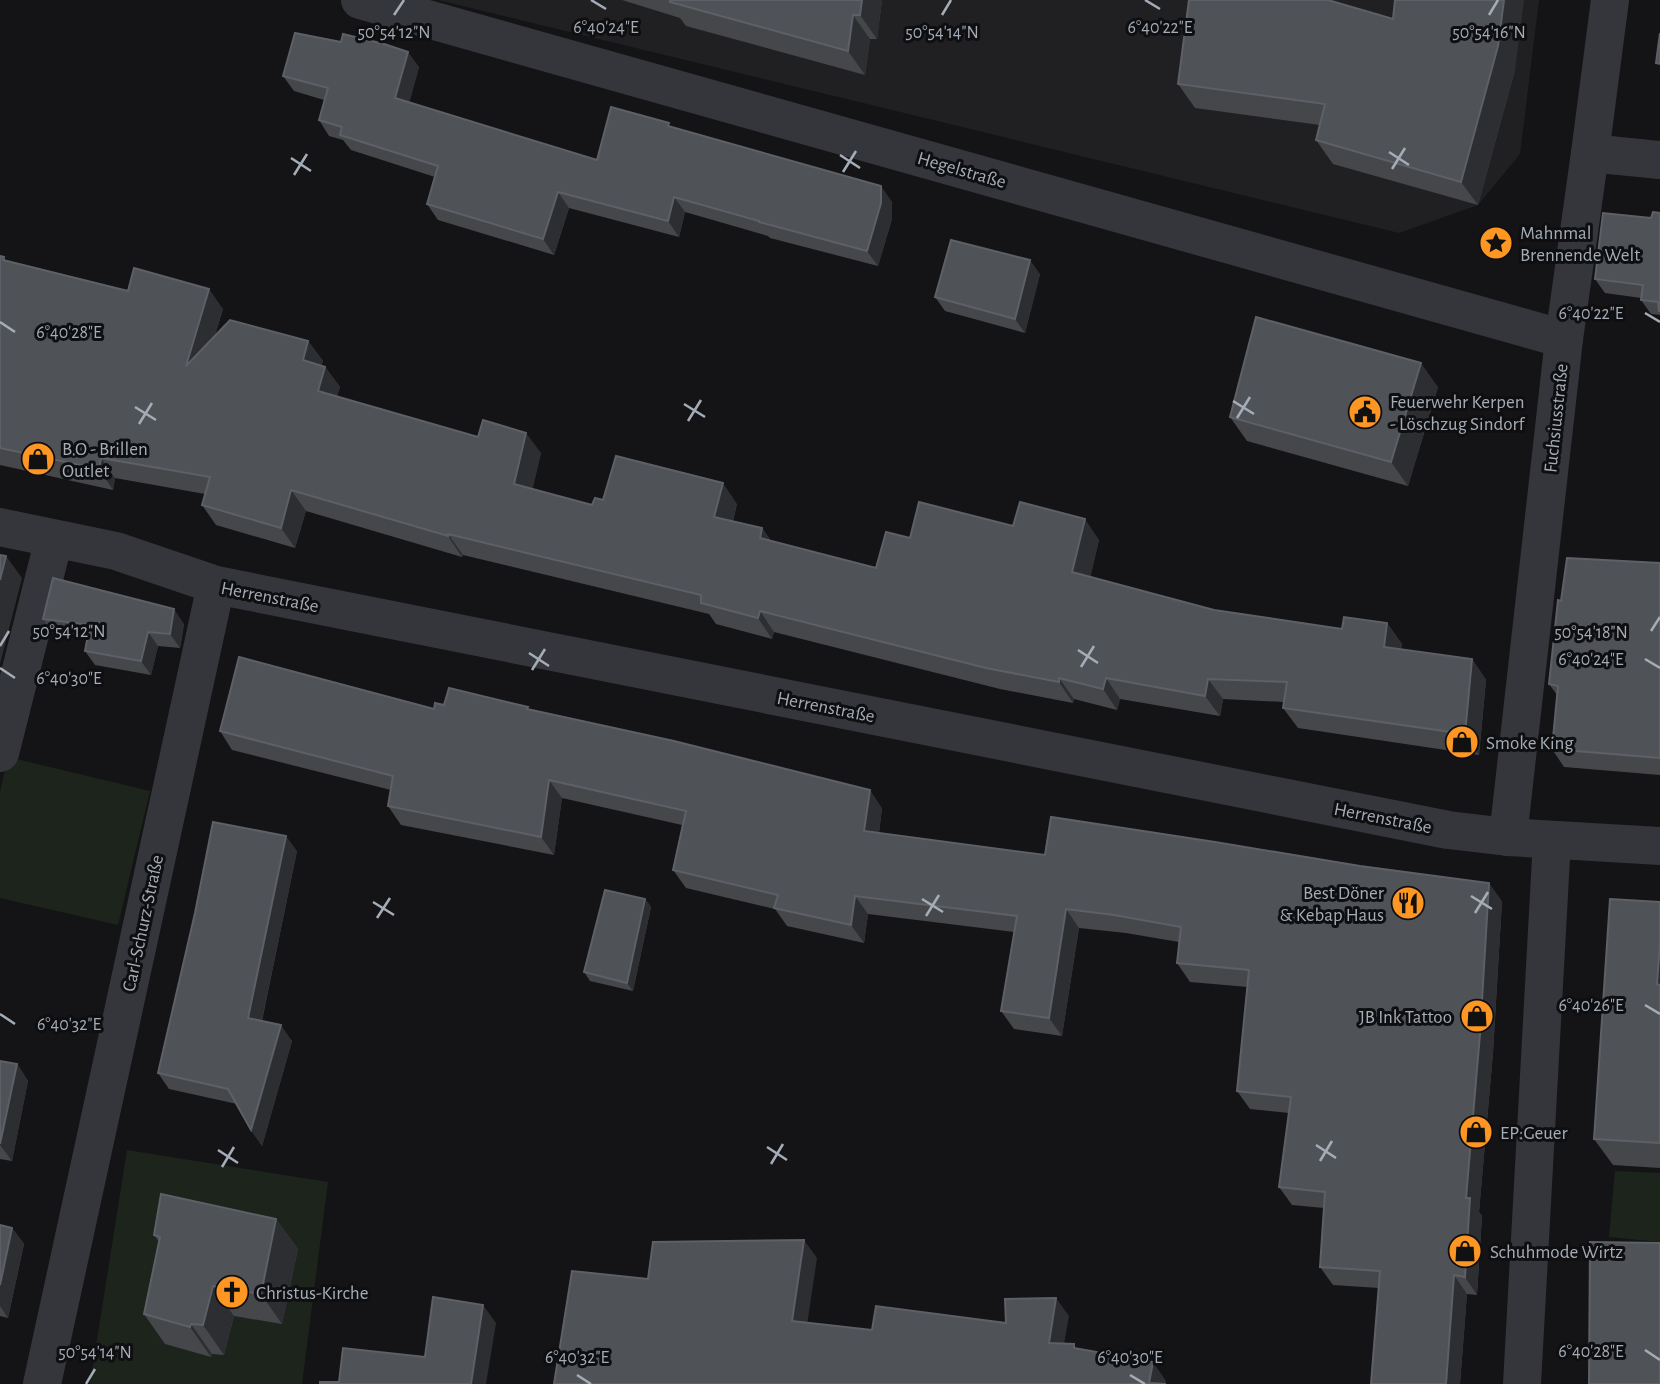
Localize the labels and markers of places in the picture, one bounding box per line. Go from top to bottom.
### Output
place icon: Mahnmal Brennende Welt [1477,224,1515,262]
place label: Mahnmal Brennende Welt [1520,224,1640,265]
public building icon: Feuerwehr Kerpen - Löschzug Sindorf [1346,393,1384,431]
place label: Feuerwehr Kerpen - Löschzug Sindorf [1390,393,1526,434]
shop icon: B.O - Brillen Outlet [19,440,57,478]
place label: B.O - Brillen Outlet [62,440,148,481]
shop icon: Smoke King [1443,723,1481,761]
place label: Smoke King [1486,734,1574,753]
place label: Best Döner & Kebap Haus [1279,884,1384,925]
restaurant icon: Best Döner & Kebap Haus [1389,884,1427,922]
shop icon: JB Ink Tattoo [1458,997,1496,1035]
place label: JB Ink Tattoo [1359,1008,1452,1027]
shop icon: EP:Geuer [1457,1113,1495,1151]
place label: EP:Geuer [1500,1124,1568,1143]
shop icon: Schuhmode Wirtz [1446,1232,1484,1270]
place label: Schuhmode Wirtz [1490,1243,1623,1262]
church icon: Christus-Kirche [213,1273,251,1311]
place label: Christus-Kirche [256,1284,368,1303]

